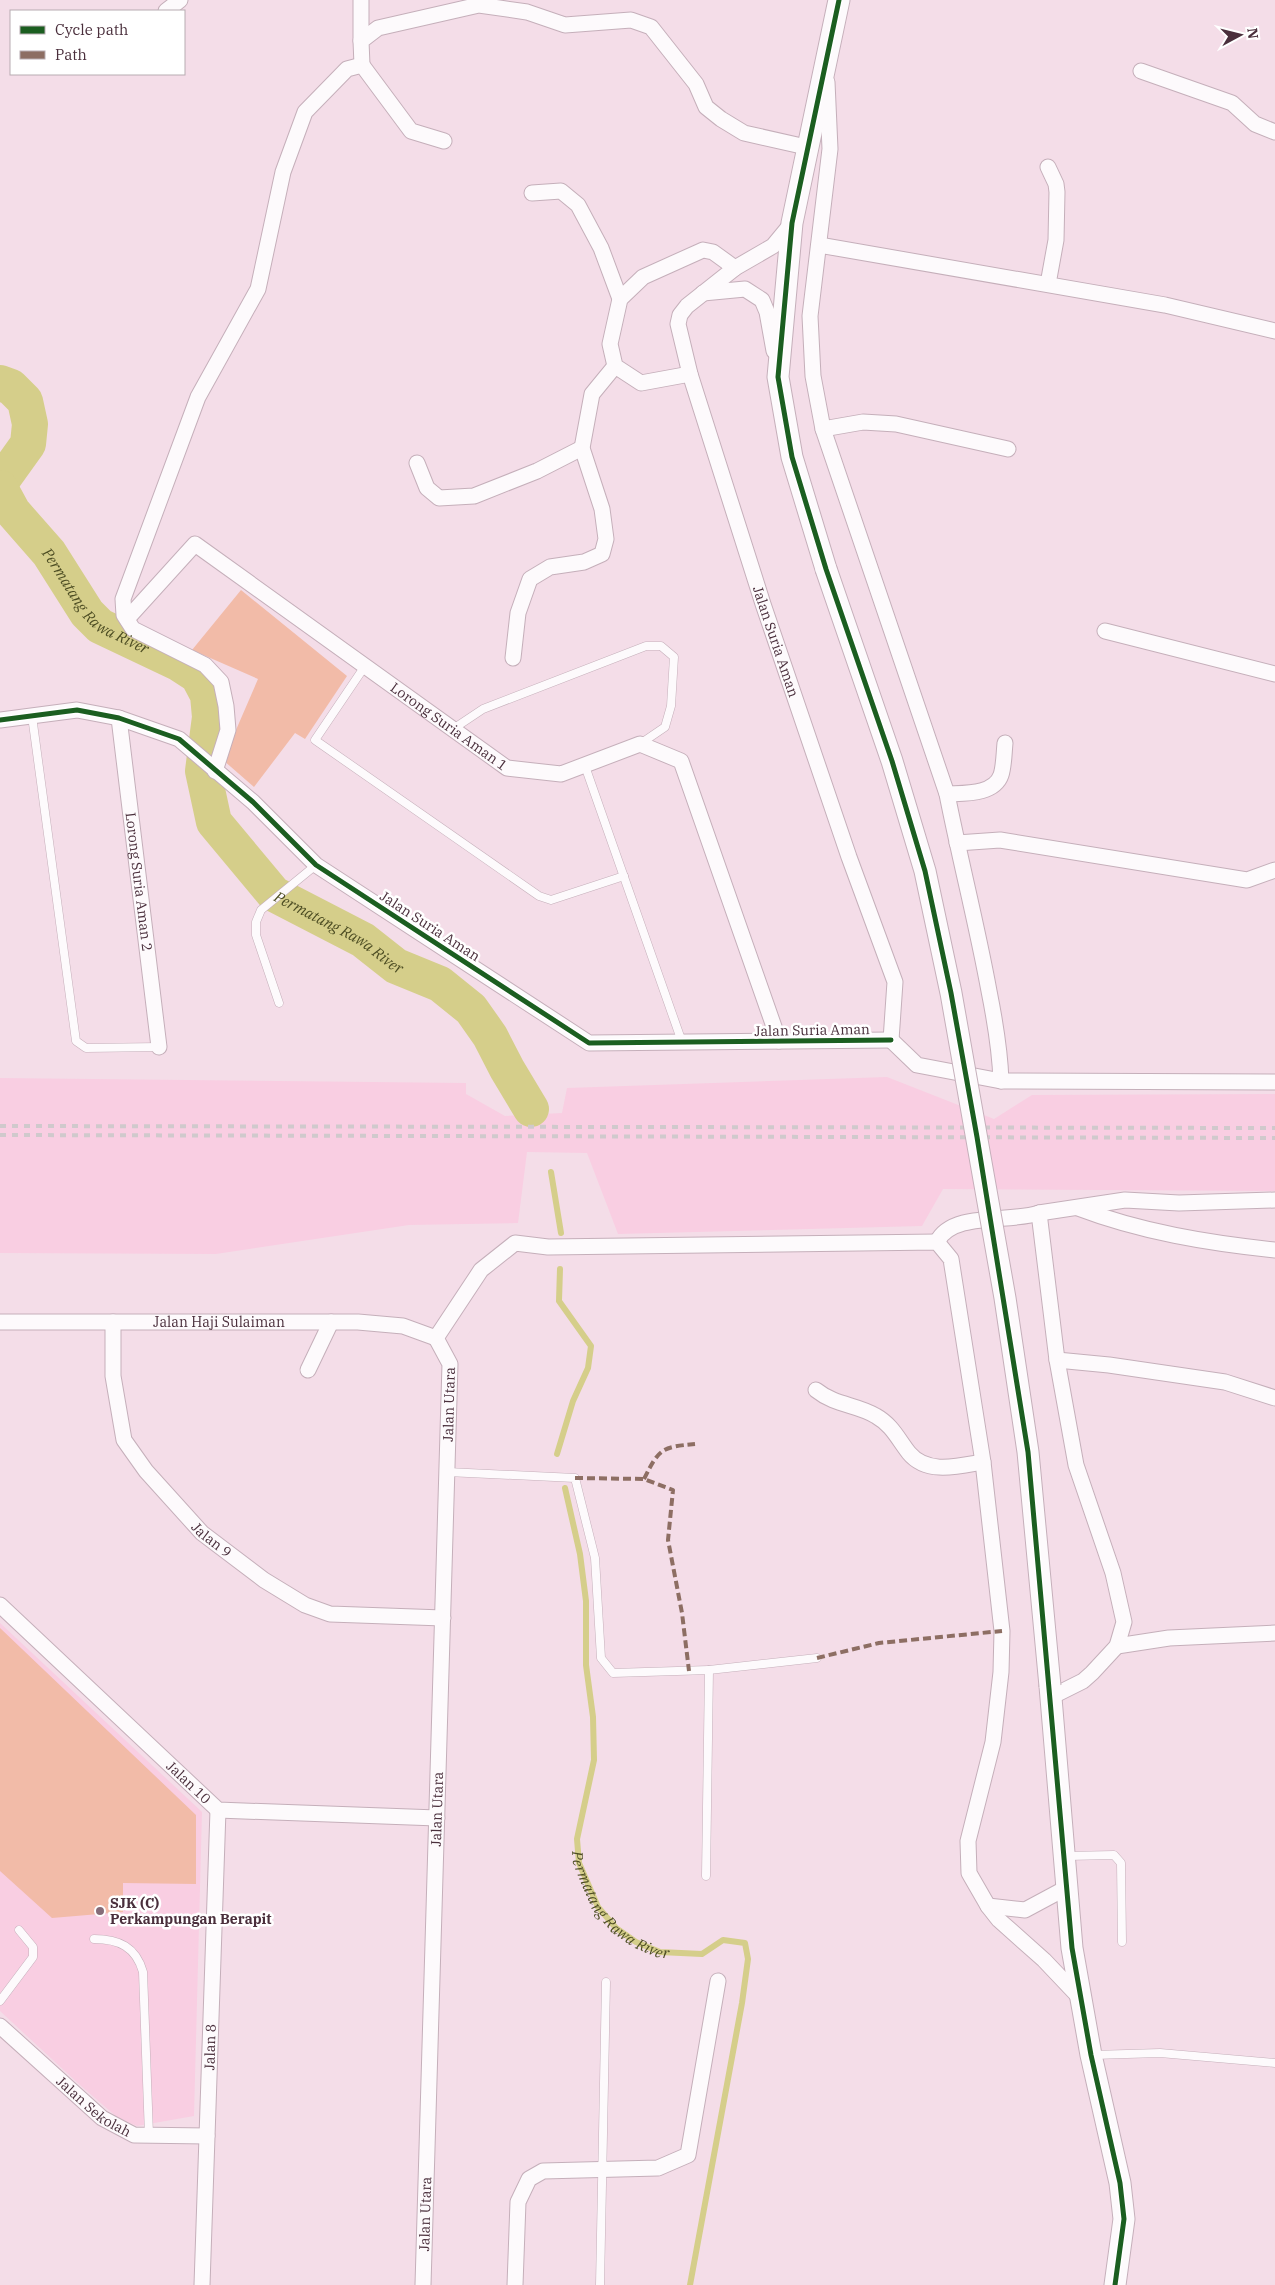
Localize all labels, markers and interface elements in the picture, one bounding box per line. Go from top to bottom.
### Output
legend [10,10,185,75]
north arrow [1215,10,1265,60]
text: Cycle path [55,20,128,39]
text: N [1243,27,1263,40]
text: Path [55,45,87,64]
water label: Permatang Rawa River [38,543,153,658]
street label: Jalan Suria Aman [749,584,803,699]
street label: Lorong Suria Aman 1 [387,678,511,774]
street label: Lorong Suria Aman 2 [122,811,156,952]
water label: Permatang Rawa River [270,886,407,978]
street label: Jalan Suria Aman [376,887,484,965]
street label: Jalan Suria Aman [754,1020,870,1040]
street label: Jalan Haji Sulaiman [153,1313,285,1331]
street label: Jalan Utara [439,1366,459,1442]
street label: Jalan 9 [187,1518,235,1561]
street label: Jalan 10 [163,1757,215,1808]
street label: Jalan Utara [427,1771,447,1847]
water label: Permatang Rawa River [568,1849,670,1962]
place label: SJK (C) Perkampungan Berapit [110,1894,271,1928]
marker: SJK (C) Perkampungan Berapit [94,1905,106,1917]
street label: Jalan 8 [200,2024,220,2071]
street label: Jalan Sekolah [53,2072,135,2141]
street label: Jalan Utara [415,2176,435,2252]

